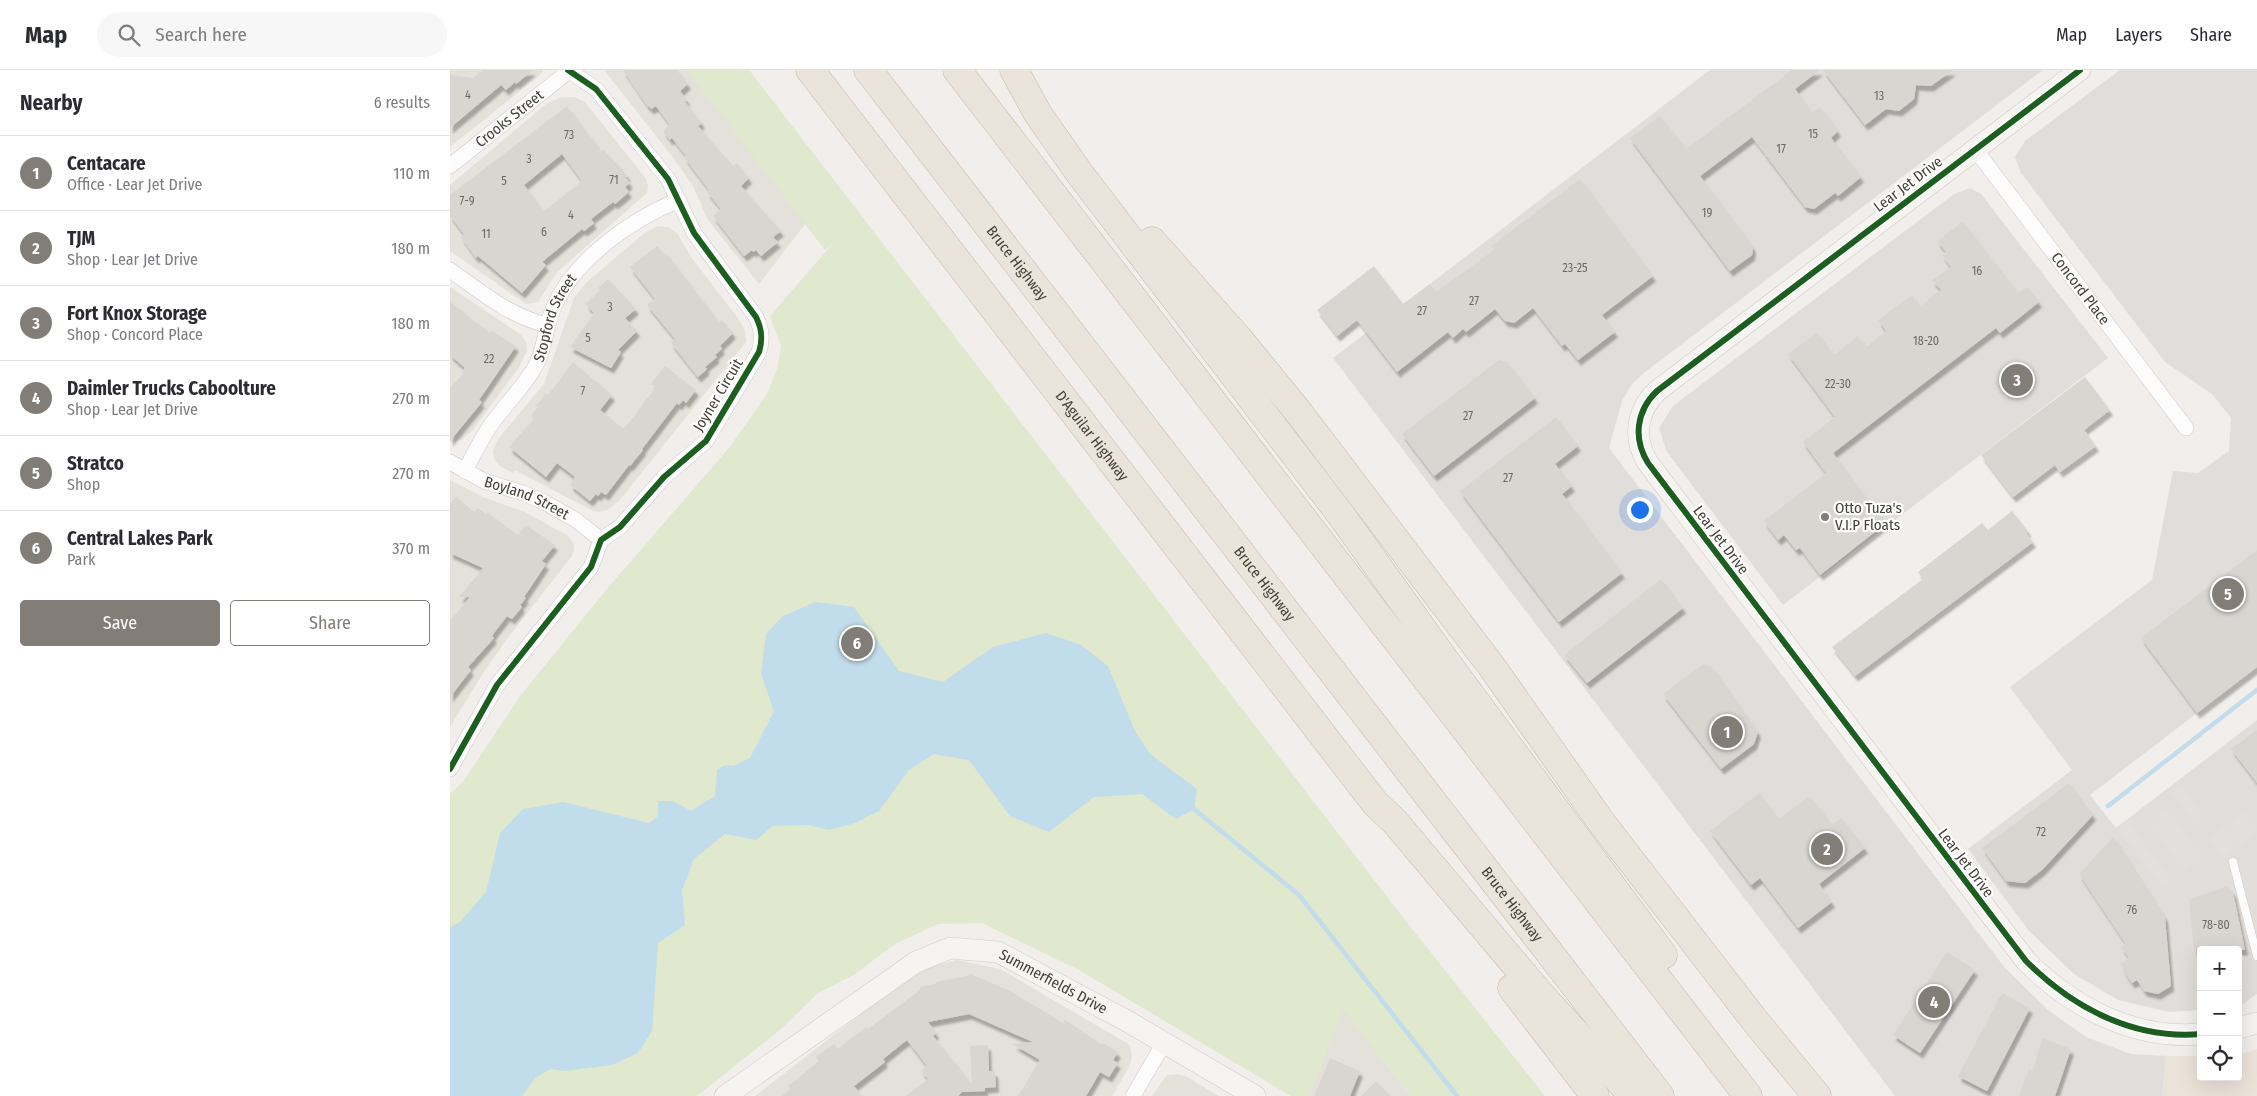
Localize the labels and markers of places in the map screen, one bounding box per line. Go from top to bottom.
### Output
pin: 3 [2001,361,2033,399]
place label: Otto Tuza's V.I.P Floats [1835,499,1902,534]
marker: Otto Tuza's V.I.P Floats [1819,511,1831,523]
pin: 5 [2212,575,2244,613]
pin: 6 [841,624,873,662]
pin: 1 [1711,713,1743,751]
pin: 2 [1811,830,1843,868]
pin: 4 [1918,983,1950,1021]

